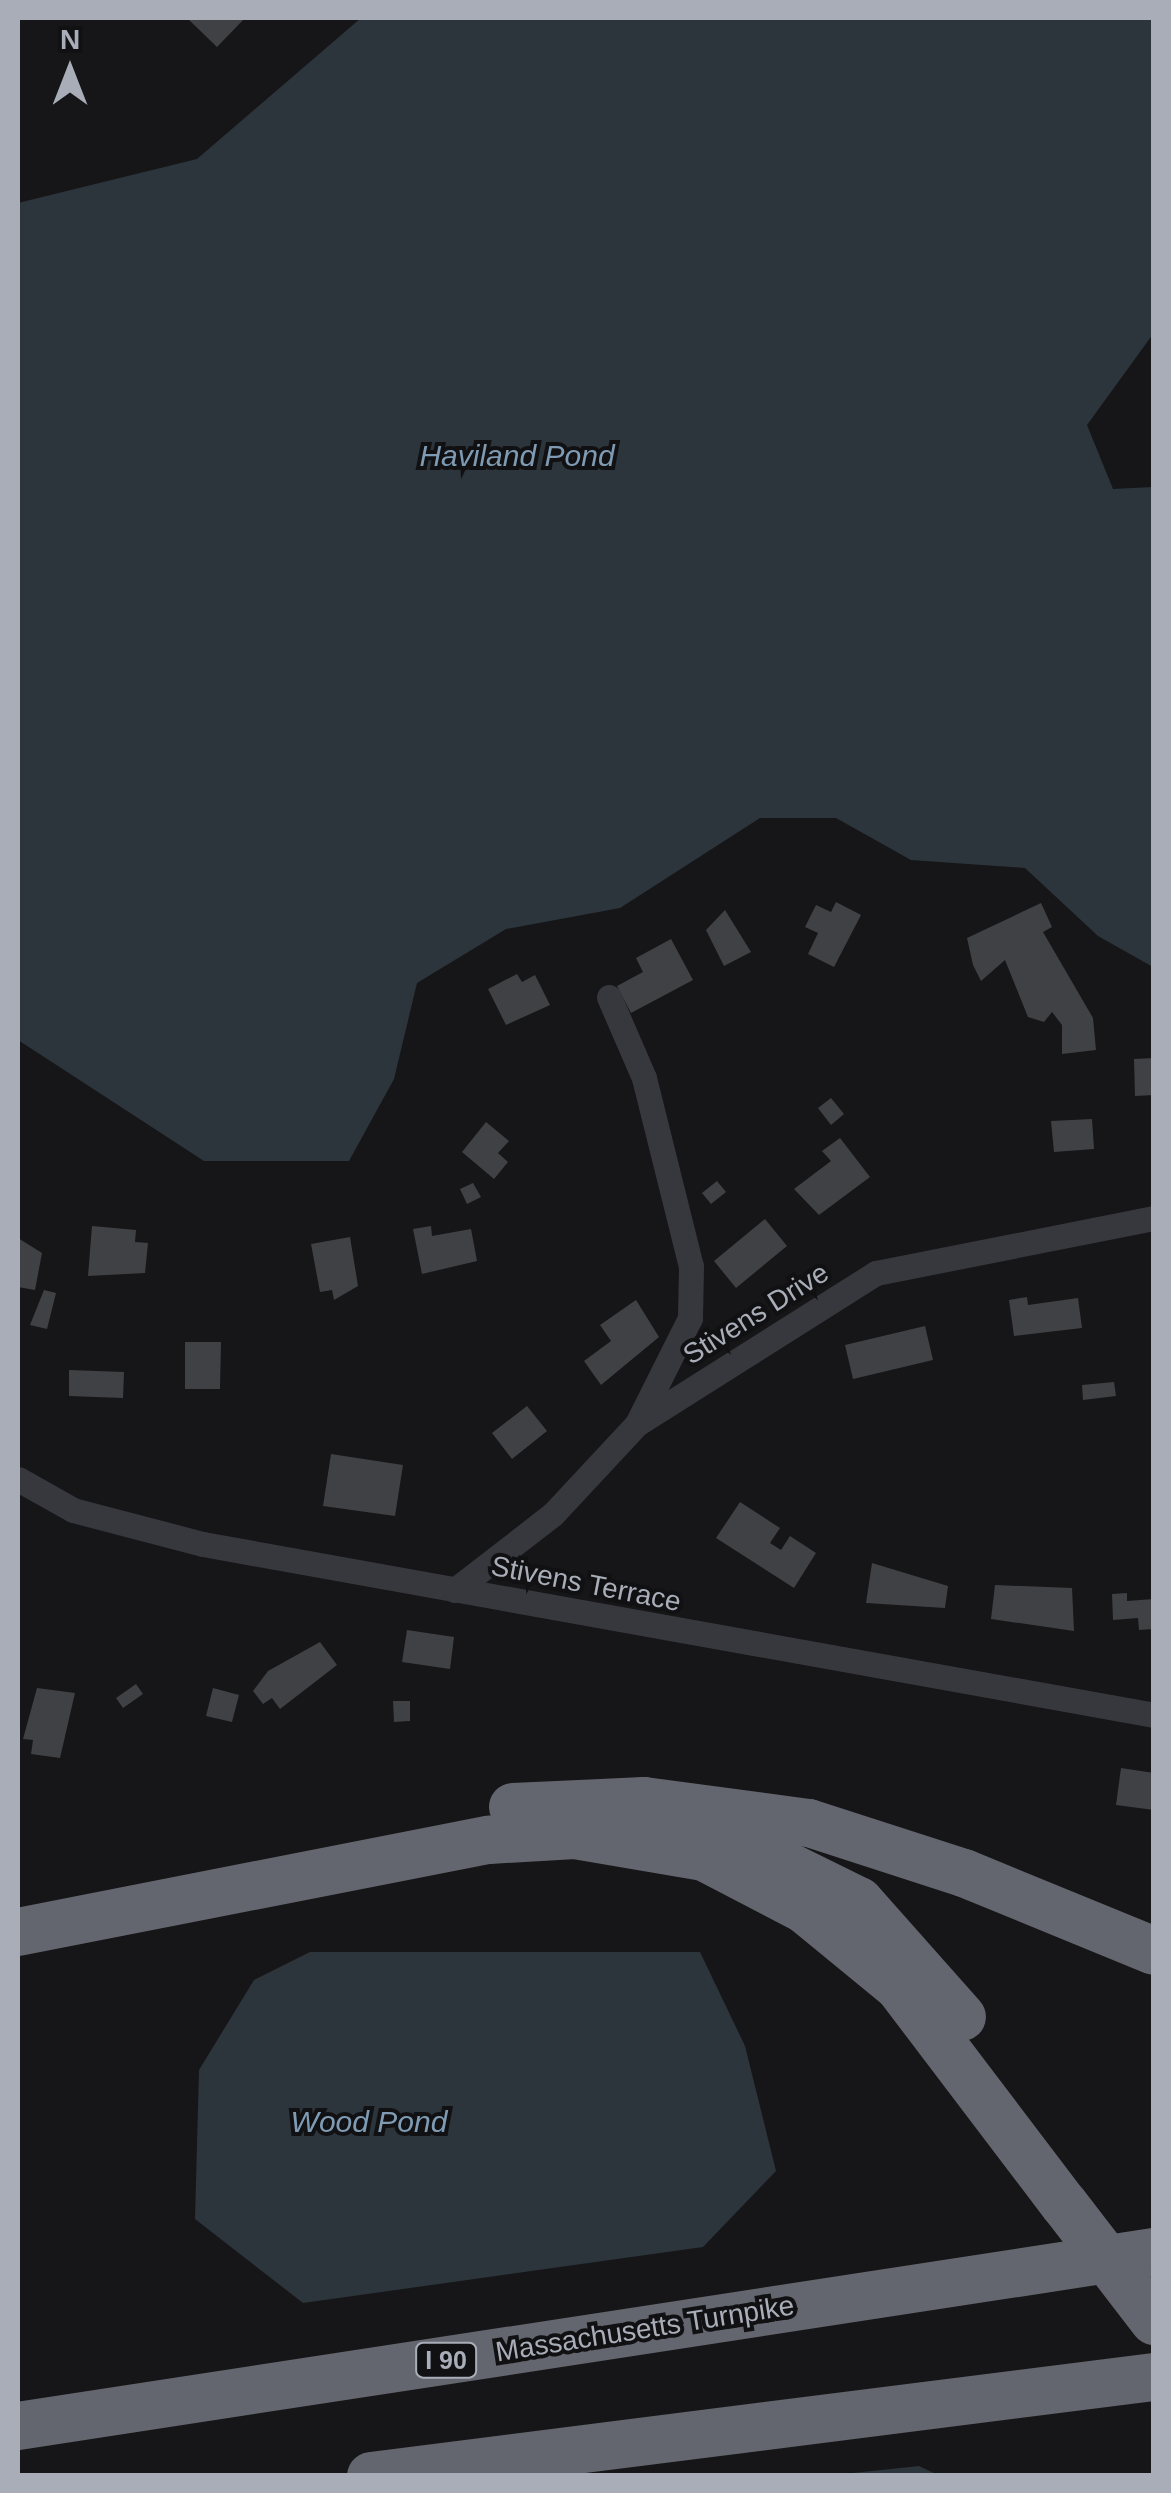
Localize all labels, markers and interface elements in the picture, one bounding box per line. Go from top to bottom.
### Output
north arrow [20,20,120,120]
text: N [60,24,80,55]
water label: Haviland Pond [419,438,615,474]
street label: Stivens Drive [677,1256,835,1372]
street label: Stivens Terrace [488,1549,684,1619]
water label: Wood Pond [291,2104,447,2140]
street label: Massachusetts Turnpike [493,2289,797,2369]
road number: I 90 [414,2340,478,2380]

